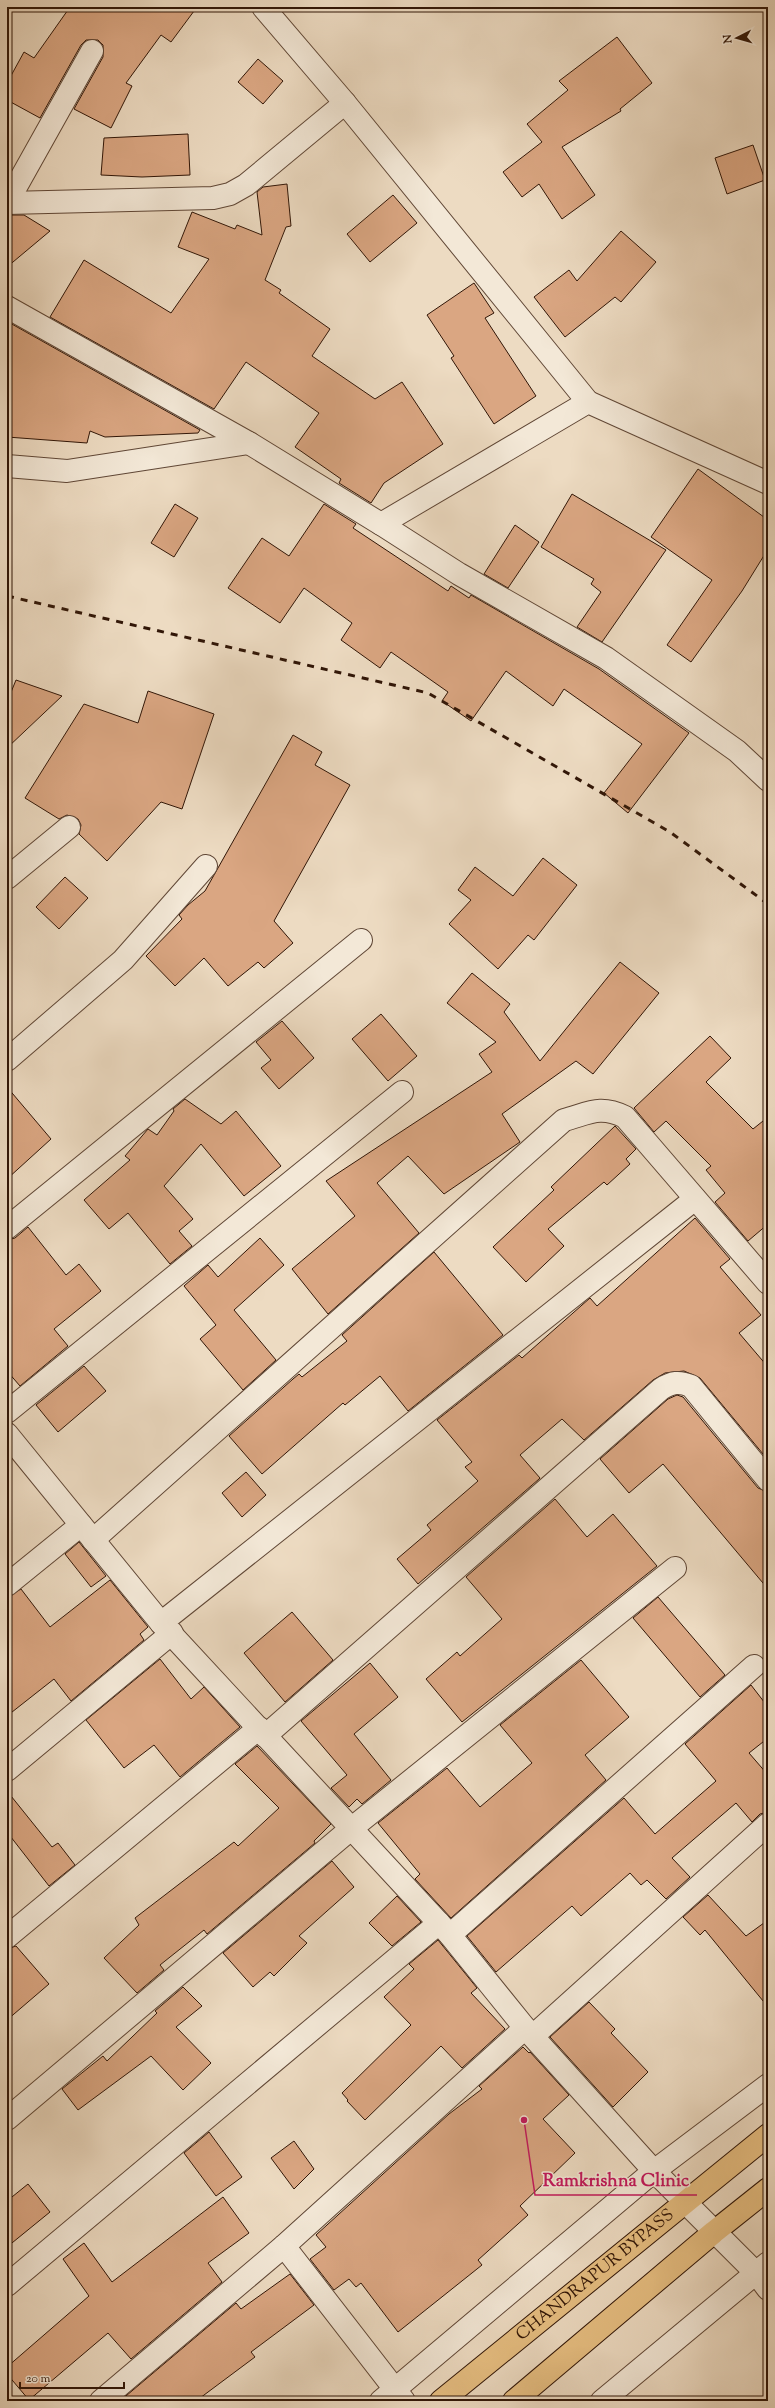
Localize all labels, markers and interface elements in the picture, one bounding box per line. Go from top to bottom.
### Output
north arrow [717,18,757,58]
text: N [720,34,737,45]
callout: Ramkrishna Clinic [535,2165,697,2195]
text: Ramkrishna Clinic [543,2169,690,2195]
street label: CHANDRAPUR BYPASS [511,2204,680,2347]
scale bar [20,2364,124,2390]
text: 20 m [26,2370,51,2388]

